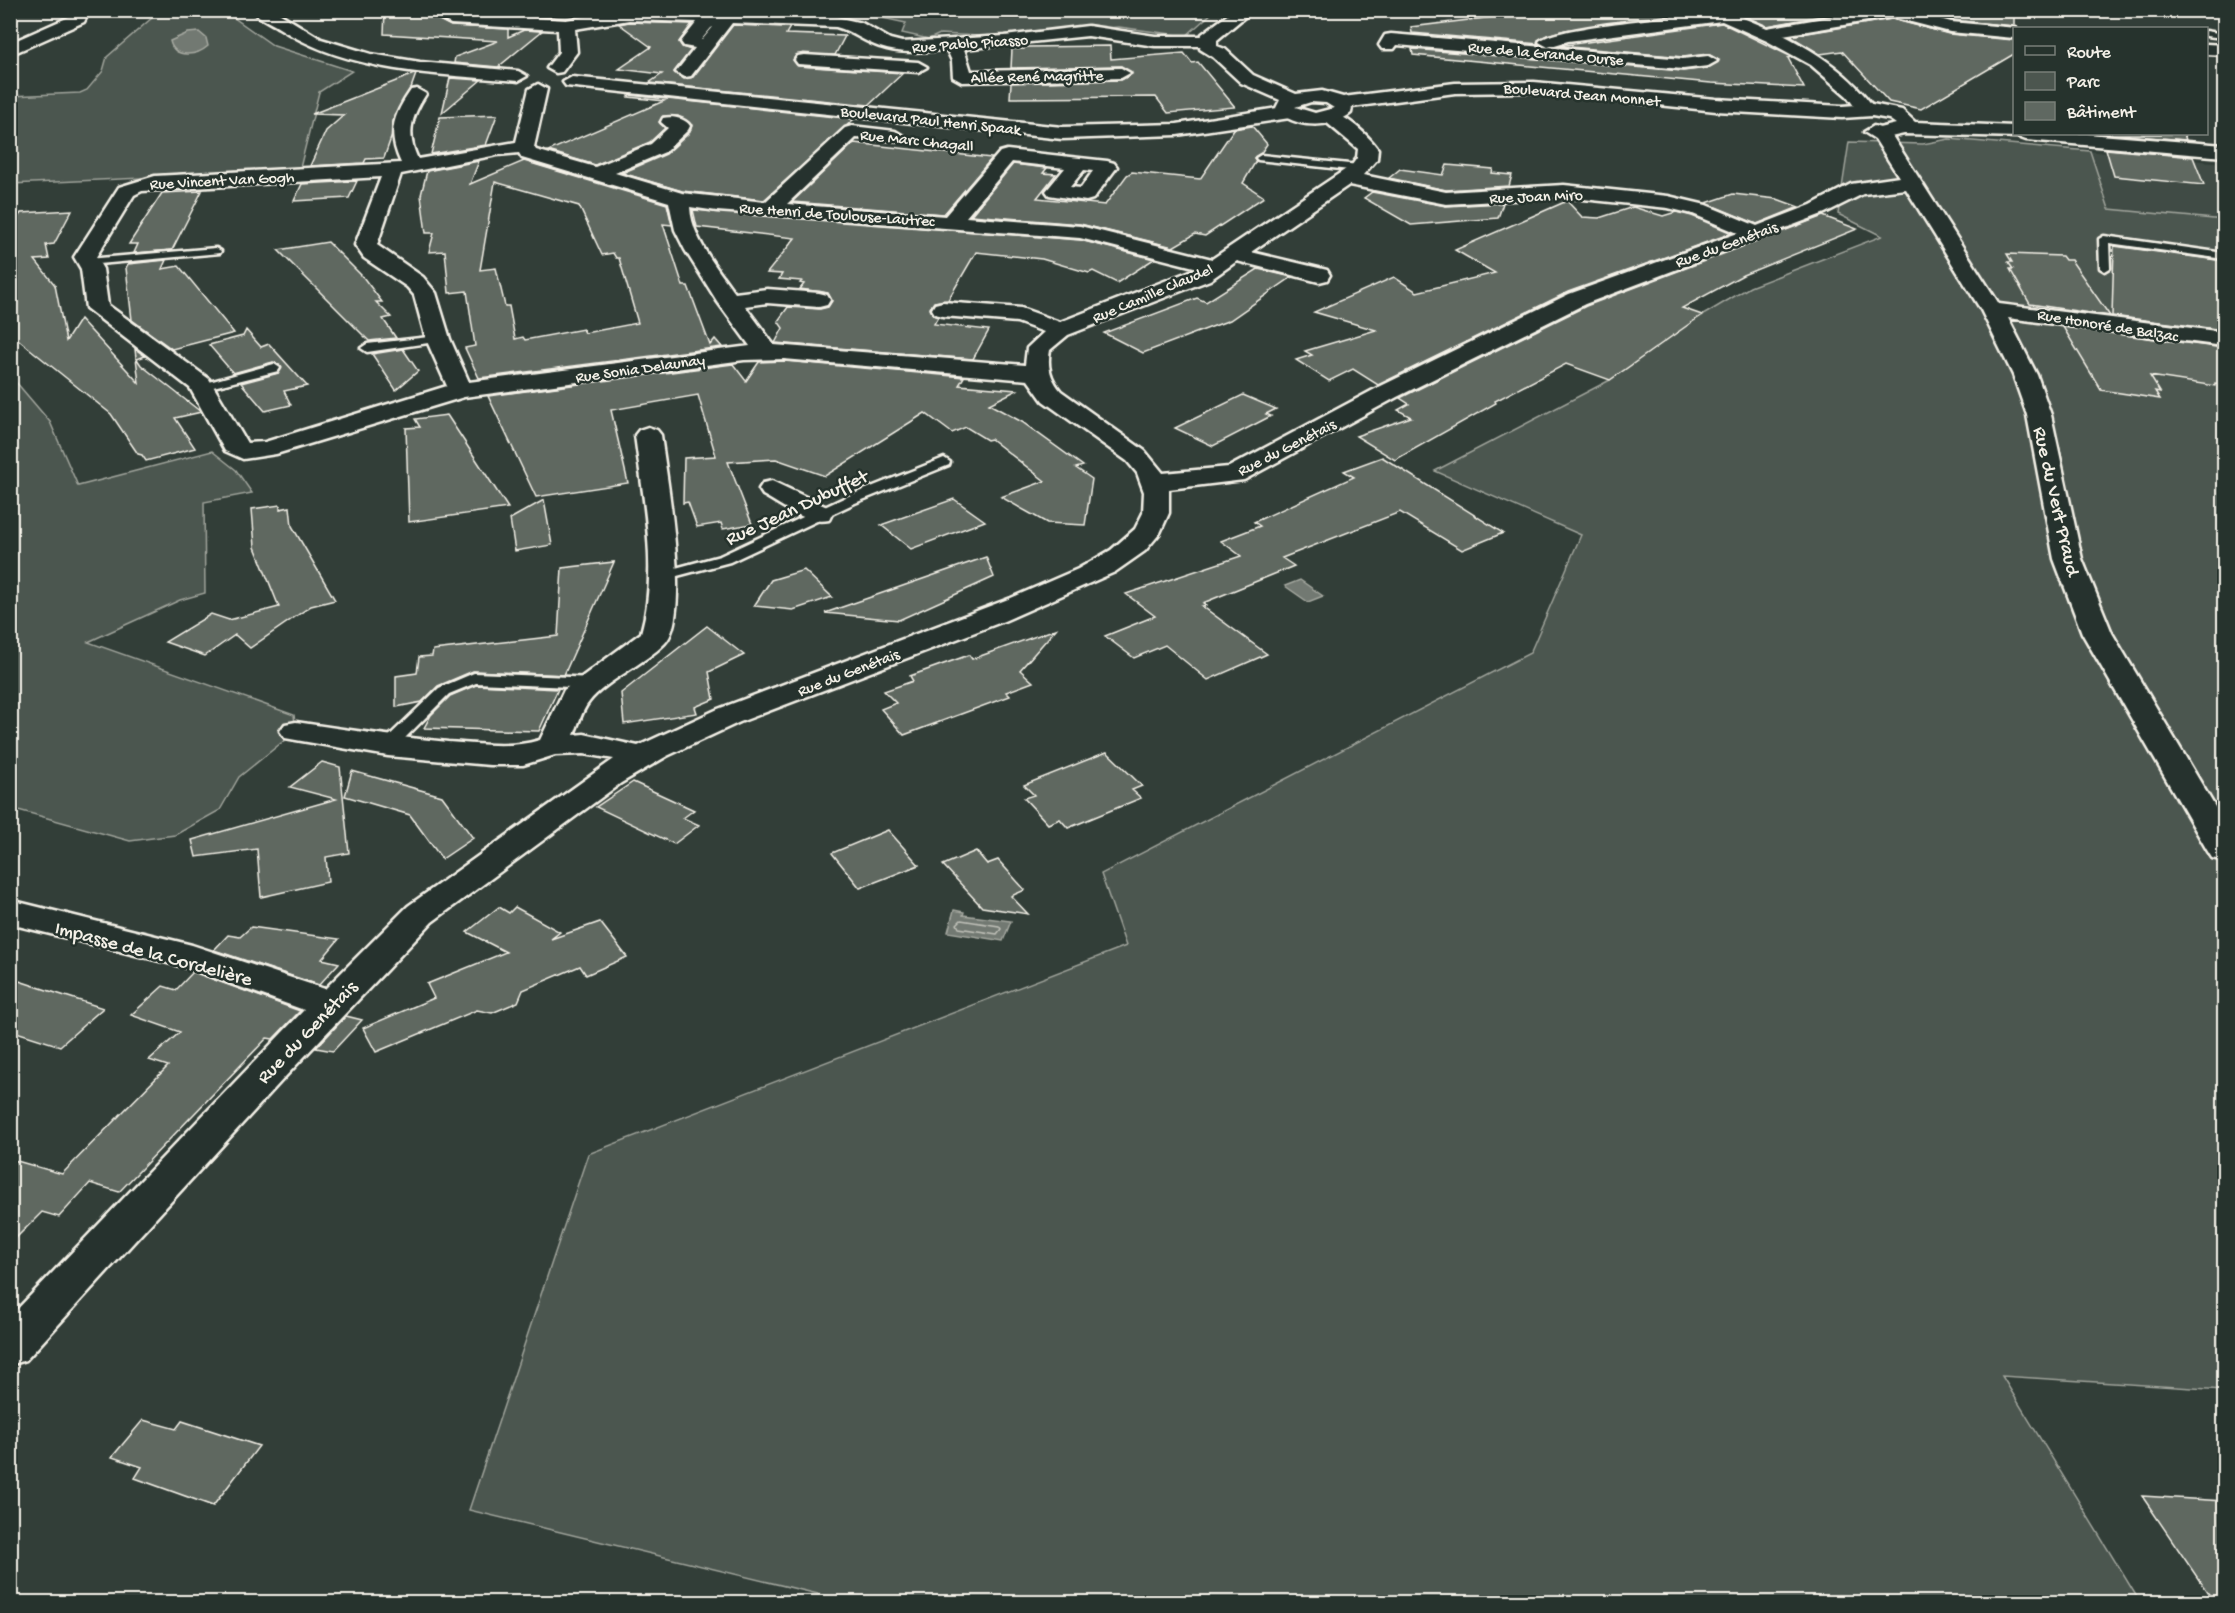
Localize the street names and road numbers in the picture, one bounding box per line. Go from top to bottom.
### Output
street label: Rue Pablo Picasso [912,32,1029,59]
street label: Rue de la Grande Ourse [1467,39,1625,72]
street label: Allée René Magritte [971,68,1104,89]
street label: Boulevard Jean Monnet [1502,80,1662,113]
street label: Boulevard Paul Henri Spaak [839,103,1024,142]
street label: Rue Marc Chagall [859,127,974,158]
street label: Rue Vincent Van Gogh [149,169,295,196]
street label: Rue Joan Miro [1489,187,1583,210]
street label: Rue Henri de Toulouse-Lautrec [738,200,936,233]
street label: Rue du Genétais [1673,219,1782,274]
street label: Rue Camille Claudel [1090,261,1217,329]
street label: Rue Honoré de Balzac [2036,307,2180,348]
street label: Rue Sonia Delaunay [575,352,706,389]
street label: Rue du Genétais [1235,416,1341,482]
street label: Rue du Vert Praud [2026,425,2083,581]
street label: Rue Jean Dubuffet [723,465,874,552]
street label: Rue du Genétais [796,646,904,702]
street label: Impasse de la Cordelière [52,918,255,993]
street label: Rue du Genétais [254,977,364,1090]

